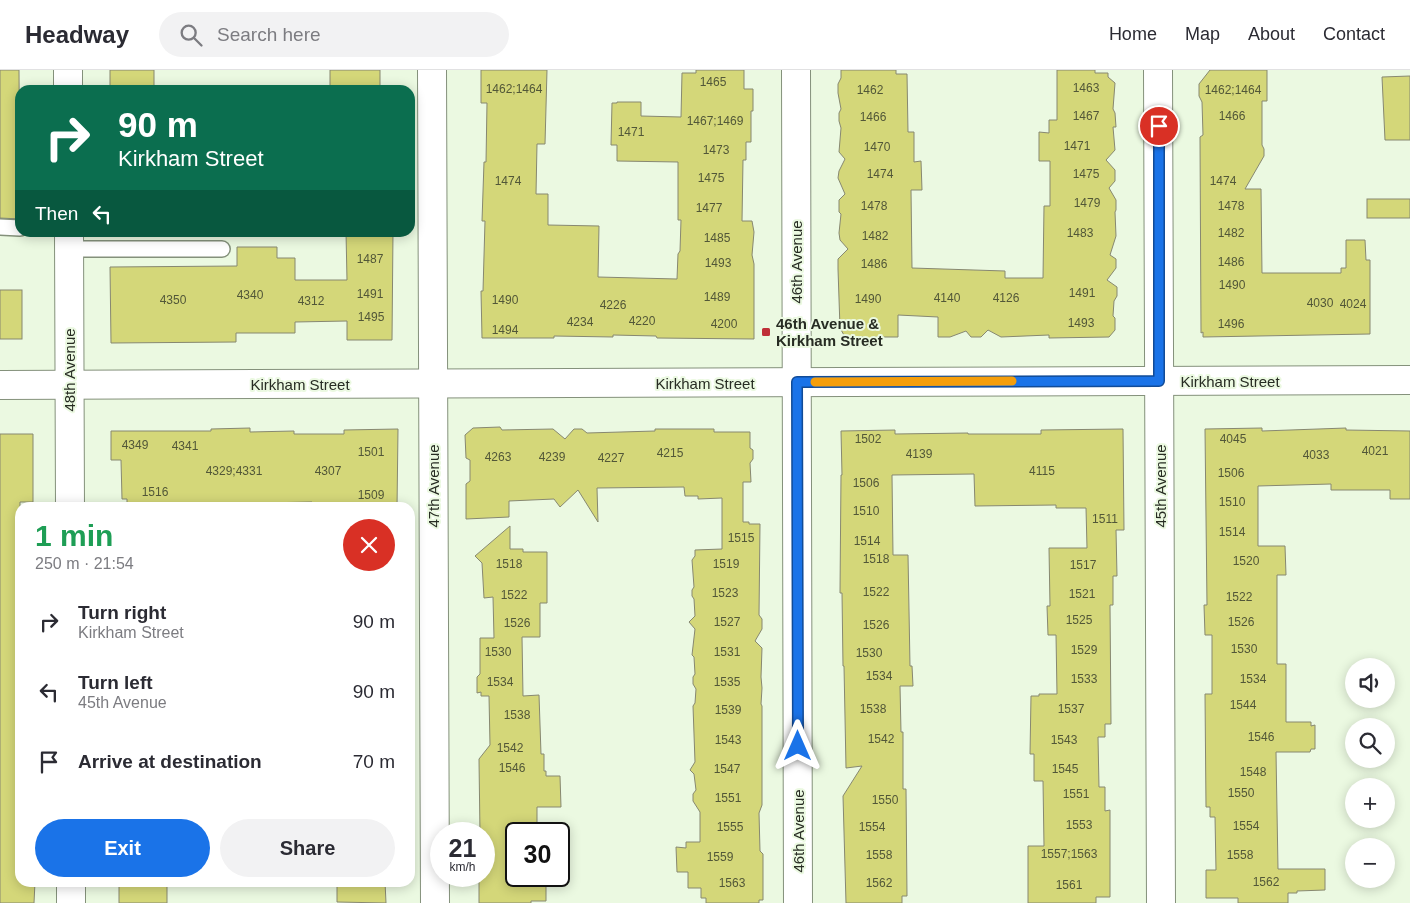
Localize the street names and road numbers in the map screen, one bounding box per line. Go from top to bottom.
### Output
street label: 46th Avenue [788,220,805,304]
street label: 48th Avenue [61,328,78,412]
street label: Kirkham Street [1180,373,1280,390]
street label: Kirkham Street [655,375,755,392]
street label: Kirkham Street [250,376,350,393]
street label: 47th Avenue [425,444,442,528]
street label: 45th Avenue [1152,444,1169,528]
street label: 46th Avenue [790,789,807,873]

